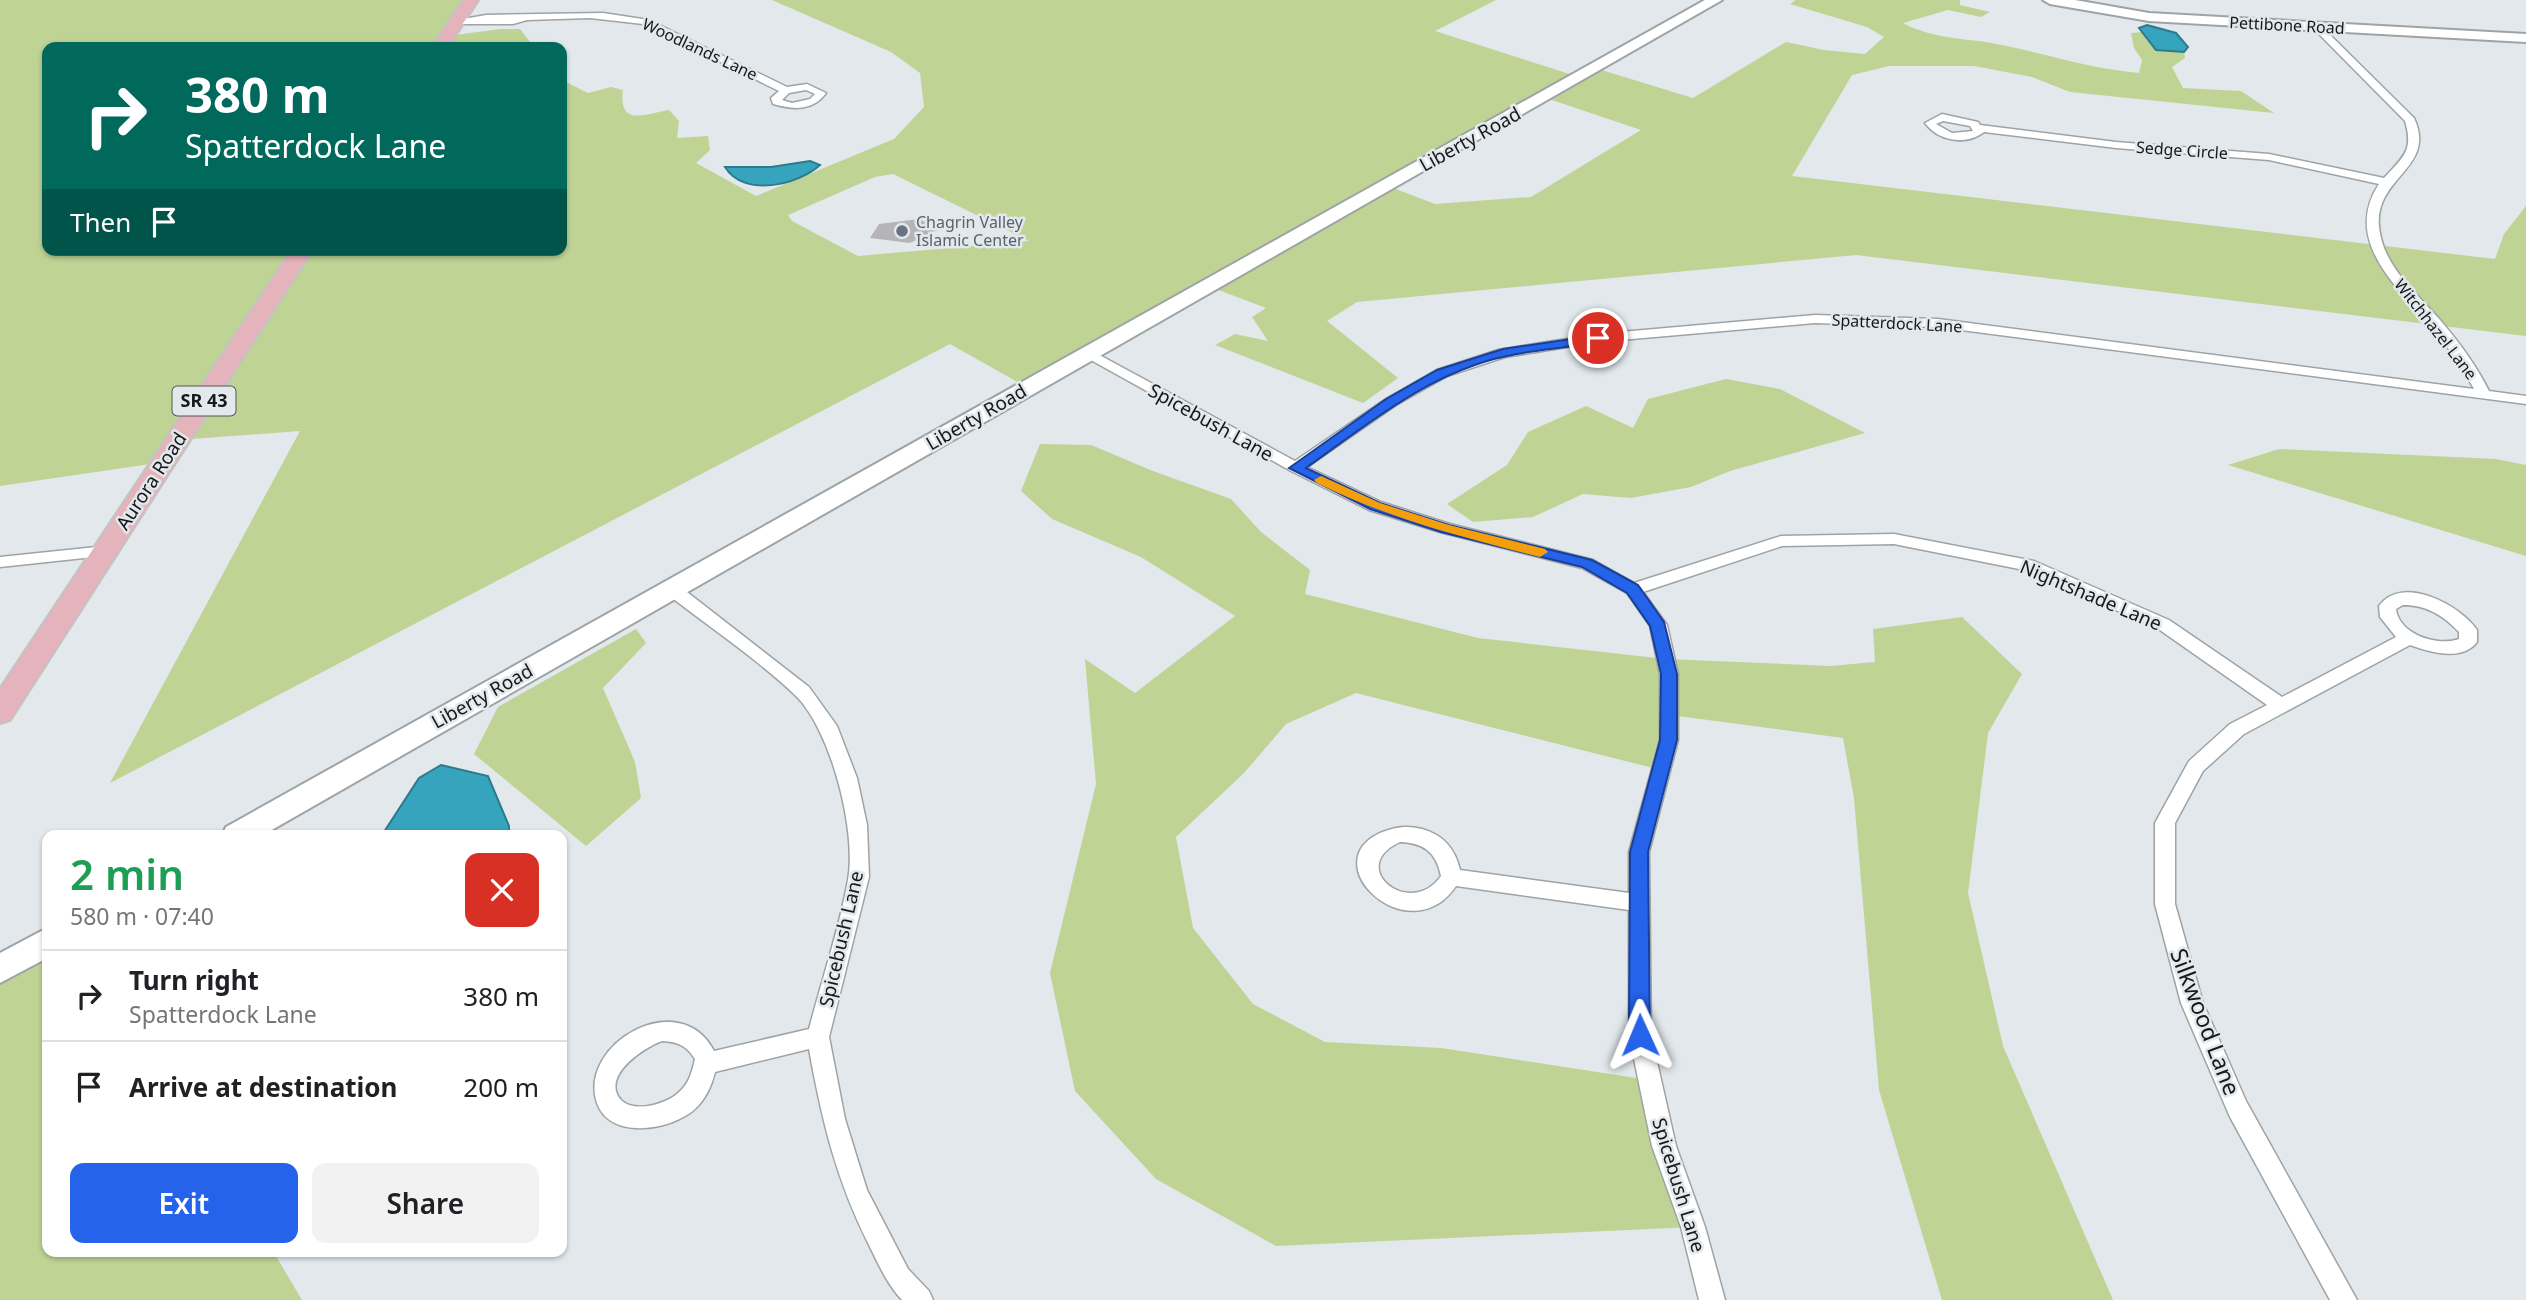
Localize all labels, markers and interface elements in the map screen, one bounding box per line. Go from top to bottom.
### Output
street label: Pettibone Road [2229,11,2345,39]
street label: Woodlands Lane [639,13,761,85]
text: 380 m [185,61,330,127]
icon: right [70,70,161,161]
street label: Liberty Road [1415,100,1525,178]
text: Spatterdock Lane [185,124,446,167]
street label: Sedge Circle [2135,136,2229,164]
icon: arrive [145,203,183,241]
text: Then [70,204,131,240]
place label: Chagrin Valley Islamic Center [916,211,1024,251]
marker: Chagrin Valley Islamic Center [894,223,910,239]
street label: Witchhazel Lane [2390,274,2482,384]
pin [1568,308,1628,368]
street label: Spatterdock Lane [1831,309,1963,337]
icon: arrive [1579,319,1617,357]
street label: Spicebush Lane [1144,377,1278,467]
street label: Liberty Road [921,378,1031,456]
road number: SR 43 [172,386,235,416]
street label: Aurora Road [110,427,192,535]
street label: Nightshade Lane [2016,553,2166,637]
street label: Liberty Road [427,657,537,735]
text: 2 min [70,845,184,902]
button: close [465,853,539,927]
street label: Spicebush Lane [813,868,869,1010]
text: 580 m · 07:40 [70,900,214,932]
street label: Silkwood Lane [2163,944,2249,1100]
text: Turn right [129,962,259,998]
icon: right [70,977,108,1015]
text: 380 m [463,978,539,1014]
text: Spatterdock Lane [129,998,317,1030]
position arrow [1603,998,1677,1072]
icon: arrive [70,1068,108,1106]
text: Arrive at destination [129,1069,398,1105]
text: 200 m [463,1069,539,1105]
street label: Spicebush Lane [1646,1115,1712,1255]
button: Exit [70,1163,298,1243]
button: Share [312,1163,539,1243]

